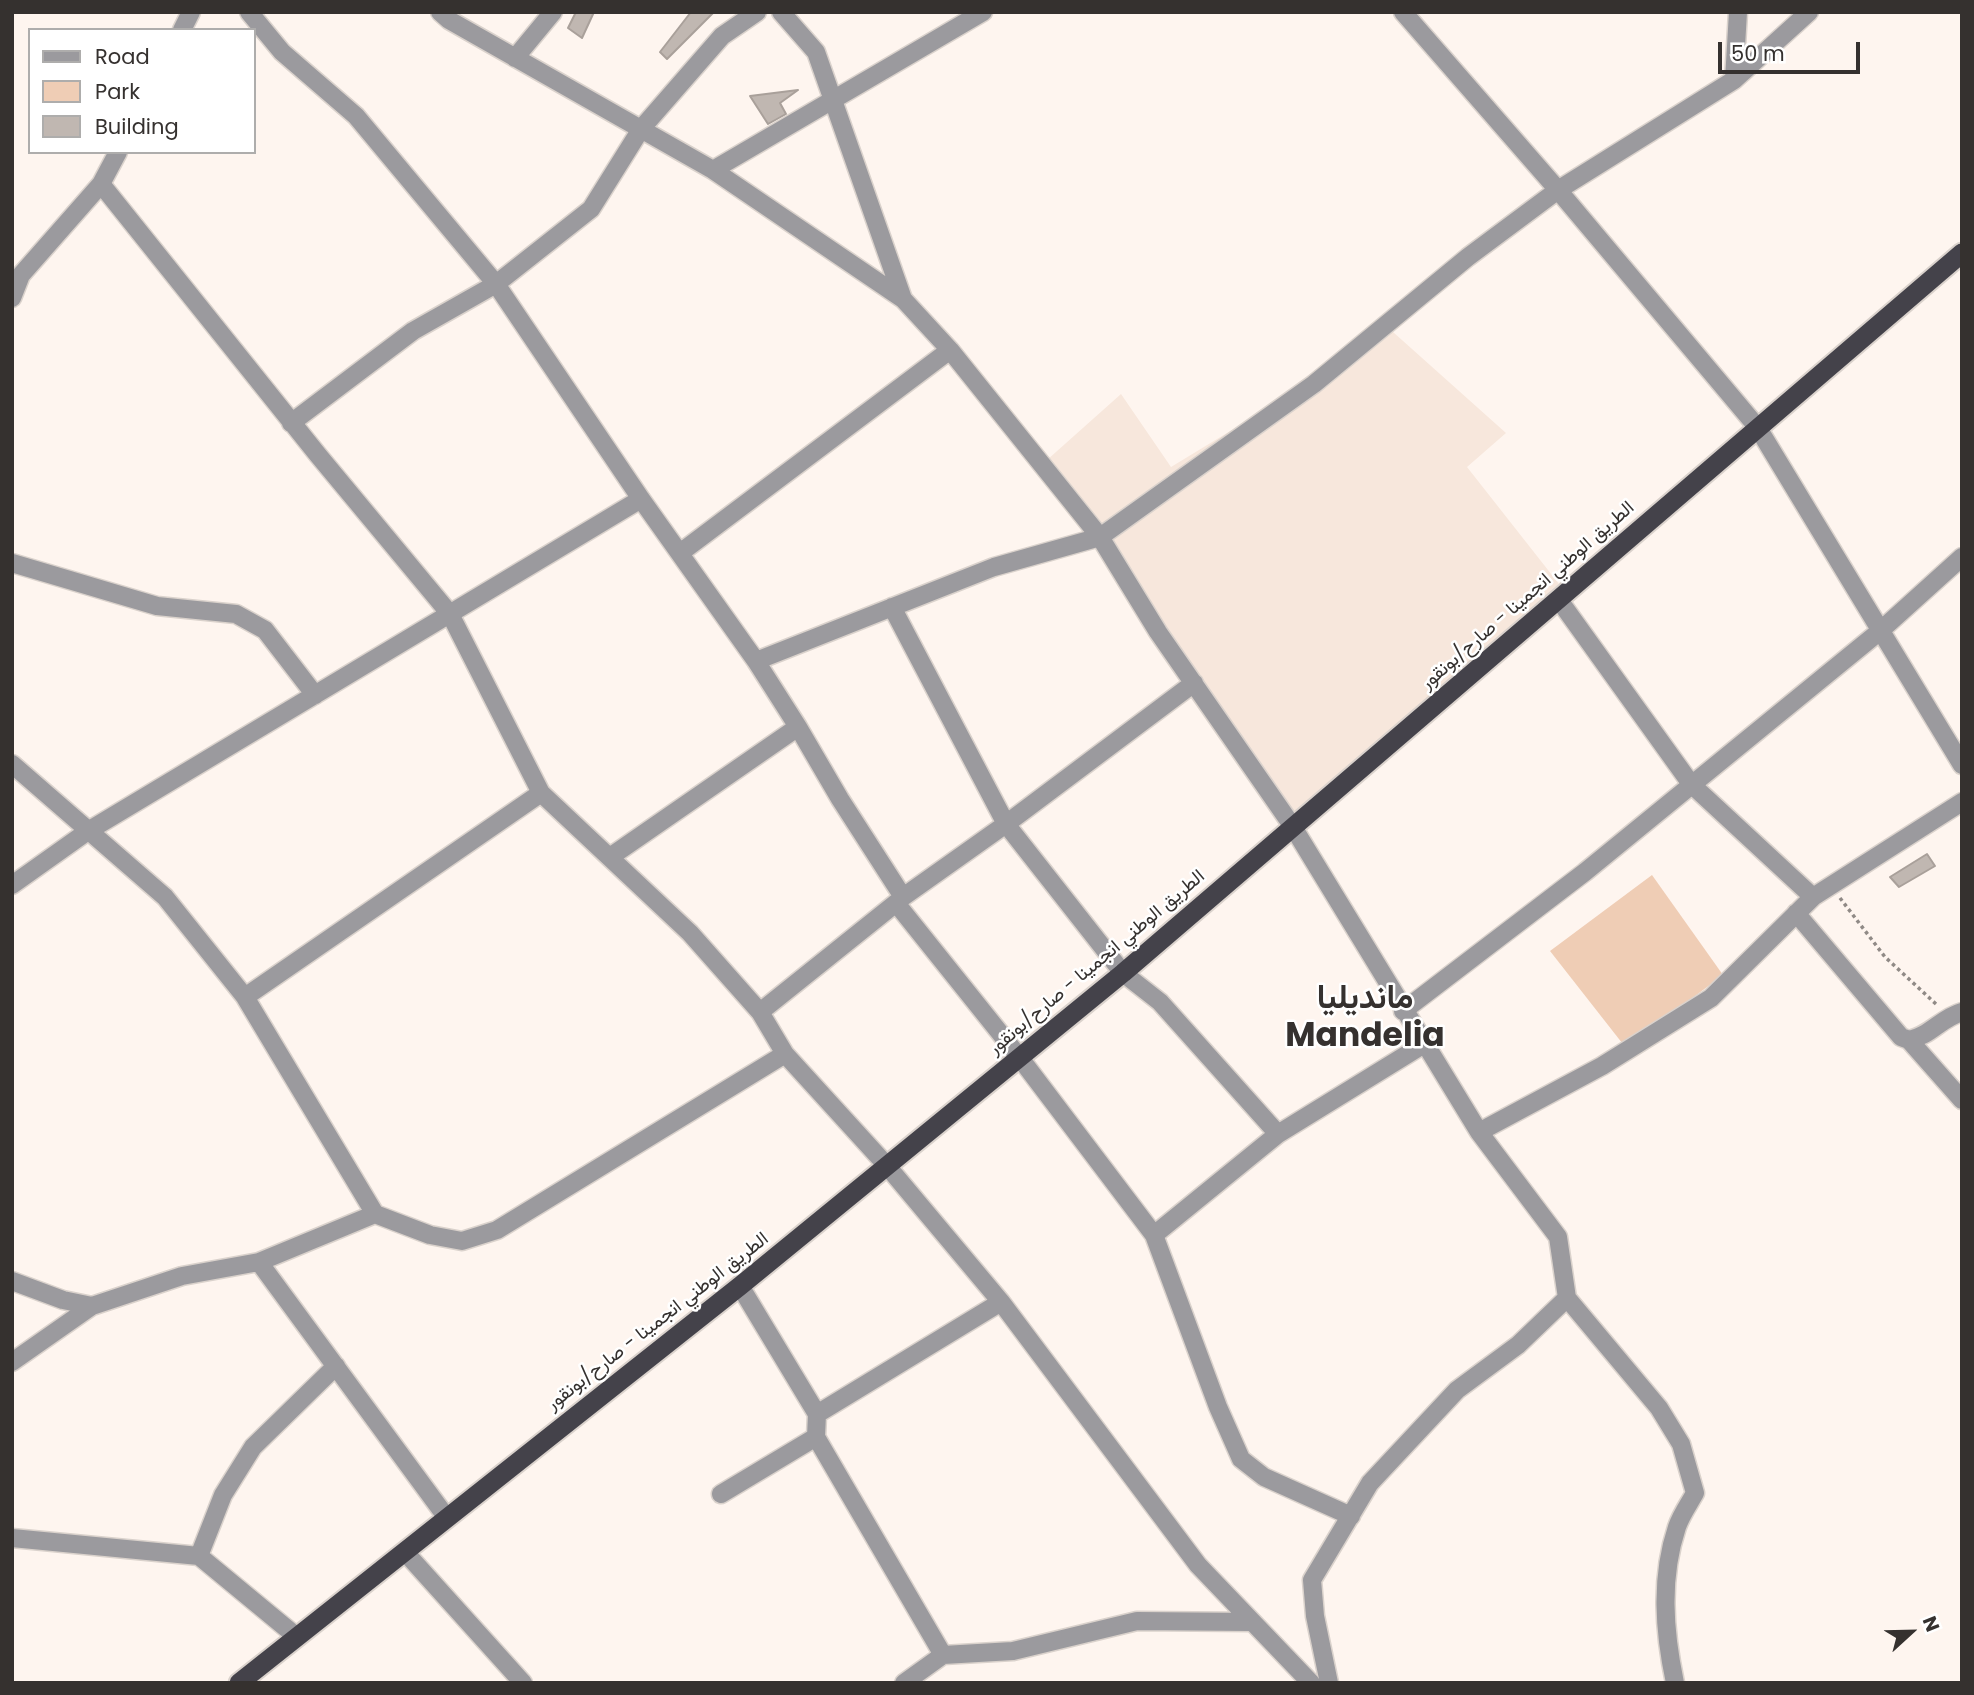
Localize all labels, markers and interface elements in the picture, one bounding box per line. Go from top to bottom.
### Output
legend [28,28,256,154]
scale bar [1722,28,1864,72]
text: 50 m [1731,39,1785,68]
text: Road [95,42,150,71]
text: Park [95,77,140,106]
text: Building [95,112,179,141]
street label: الطريق الوطني انجمينا - صارح/بونقور [1416,497,1640,695]
street label: الطريق الوطني انجمينا - صارح/بونقور [984,866,1210,1060]
district label: مانديليا Mandelia [1285,980,1445,1058]
street label: الطريق الوطني انجمينا - صارح/بونقور [542,1228,774,1416]
north arrow [1876,1597,1946,1667]
text: N [1916,1612,1946,1636]

